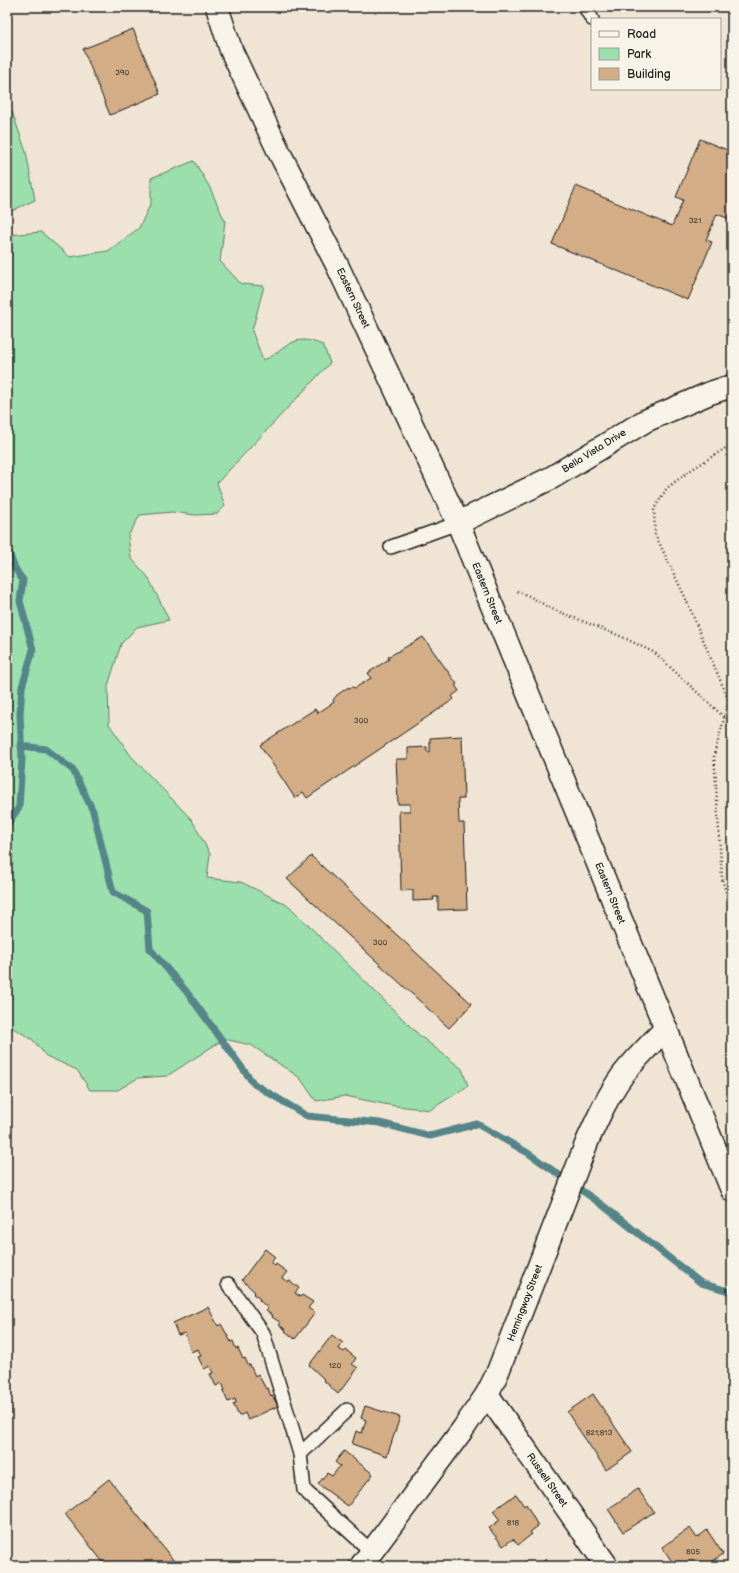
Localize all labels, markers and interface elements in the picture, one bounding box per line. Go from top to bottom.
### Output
legend [591,18,721,90]
text: Road [627,27,656,42]
text: Park [627,47,651,62]
text: Building [627,67,671,82]
house number: 390 [115,68,129,77]
house number: 321 [689,216,701,225]
street label: Eastern Street [334,266,372,330]
street label: Bella Vista Drive [560,426,628,476]
street label: Eastern Street [469,561,505,625]
house number: 300 [354,716,368,725]
street label: Eastern Street [592,861,628,925]
house number: 300 [373,938,387,947]
street label: Hemingway Street [505,1263,545,1343]
house number: 120 [329,1361,342,1370]
house number: 821;813 [586,1428,612,1437]
street label: Russell Street [524,1451,570,1509]
house number: 818 [507,1518,520,1527]
house number: 805 [686,1547,700,1556]

